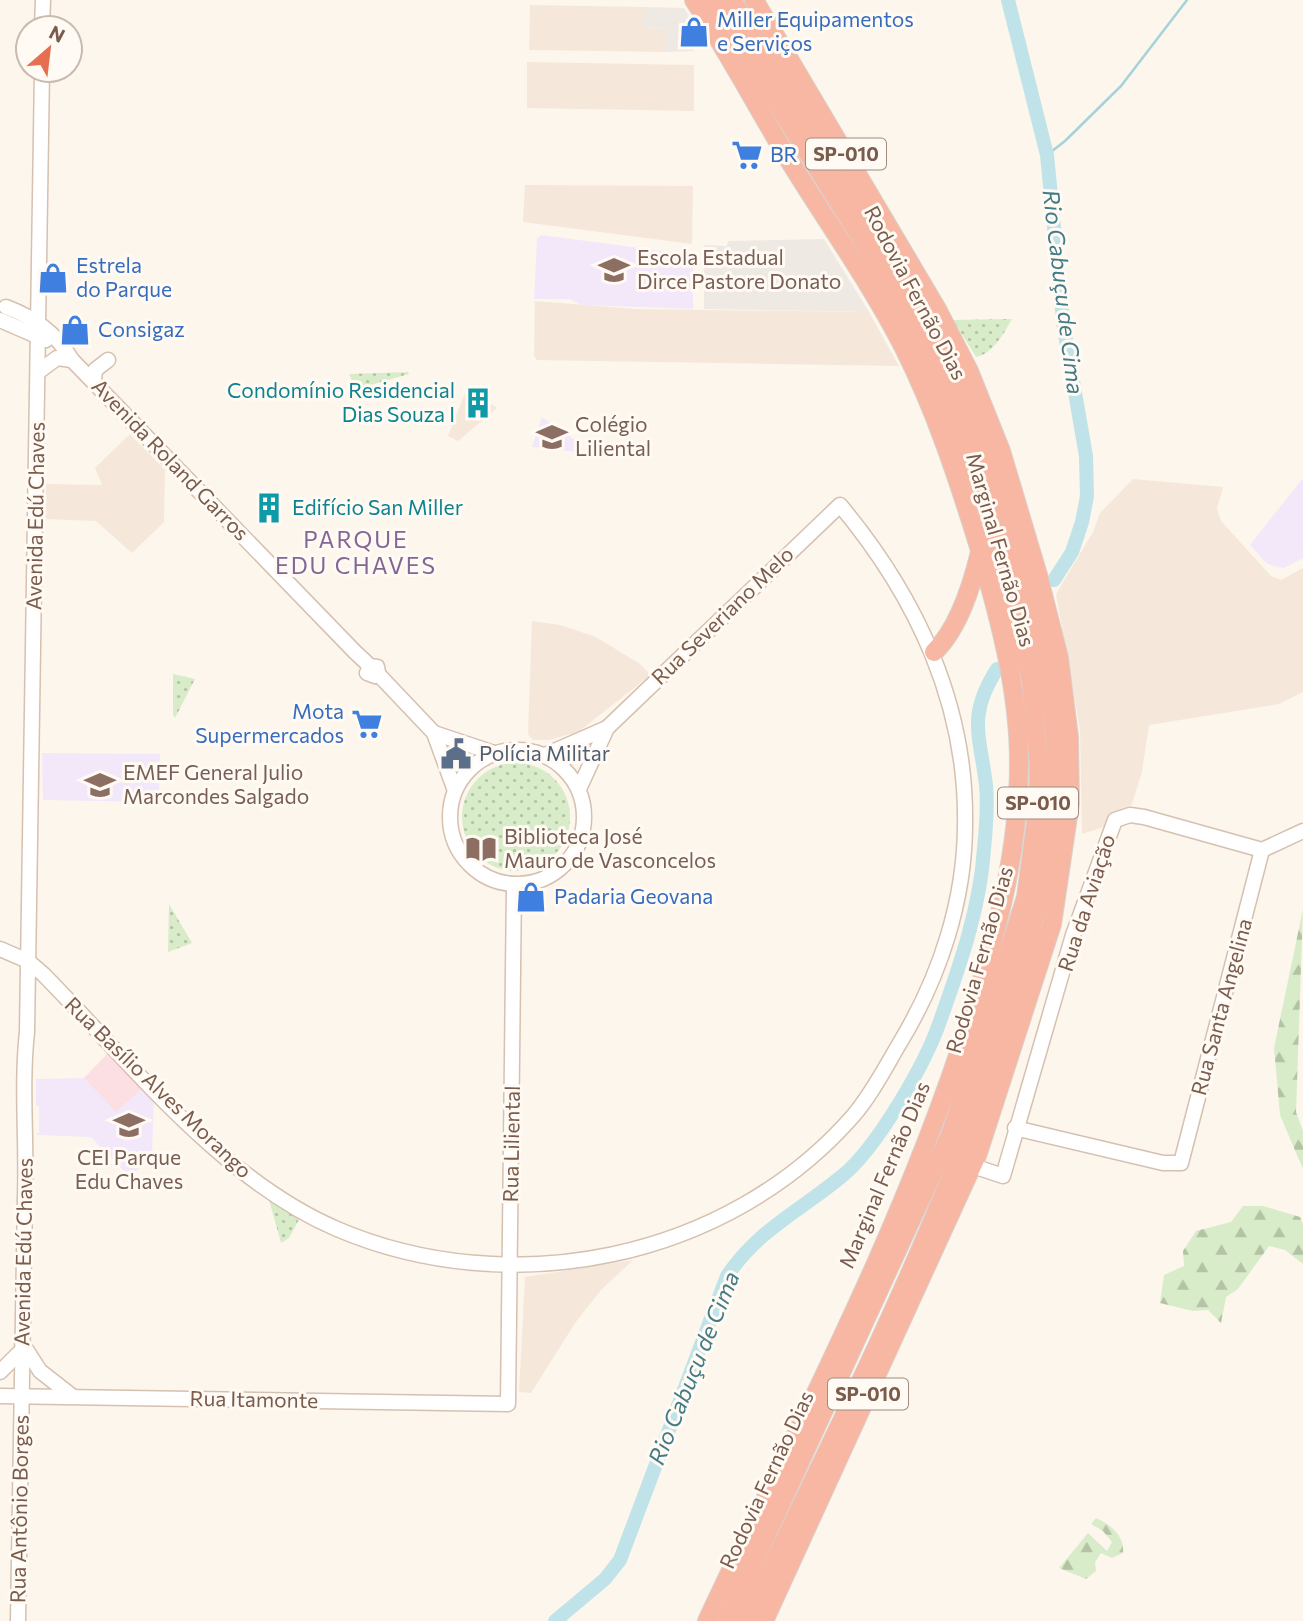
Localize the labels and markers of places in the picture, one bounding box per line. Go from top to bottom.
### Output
place label: Miller Equipamentos e Serviços [717,6,914,55]
shop icon: Miller Equipamentos e Serviços [677,15,711,49]
supermarket icon: BR [730,138,764,172]
place label: BR [770,141,798,166]
place label: Escola Estadual Dirce Pastore Donato [637,244,841,293]
place label: Estrela do Parque [76,252,172,301]
school or university icon: Escola Estadual Dirce Pastore Donato [597,253,631,287]
shop icon: Estrela do Parque [36,261,70,295]
shop icon: Consigaz [58,313,92,347]
place label: Consigaz [98,316,185,341]
place label: Condomínio Residencial Dias Souza I [227,377,455,426]
building icon: Condomínio Residencial Dias Souza I [461,386,495,420]
place label: Colégio Liliental [575,411,651,460]
school or university icon: Colégio Liliental [535,420,569,454]
building icon: Edifício San Miller [252,491,286,525]
place label: Edifício San Miller [292,494,463,519]
place label: Mota Supermercados [195,698,344,747]
supermarket icon: Mota Supermercados [350,707,384,741]
public building icon: Polícia Militar [439,737,473,771]
place label: Polícia Militar [479,740,610,765]
place label: EMEF General Julio Marcondes Salgado [123,759,309,808]
school or university icon: EMEF General Julio Marcondes Salgado [83,768,117,802]
place label: Biblioteca José Mauro de Vasconcelos [504,823,716,872]
library icon: Biblioteca José Mauro de Vasconcelos [464,832,498,866]
shop icon: Padaria Geovana [514,880,548,914]
place label: Padaria Geovana [554,883,713,908]
school or university icon: CEI Parque Edu Chaves [112,1108,146,1142]
place label: CEI Parque Edu Chaves [75,1144,183,1193]

